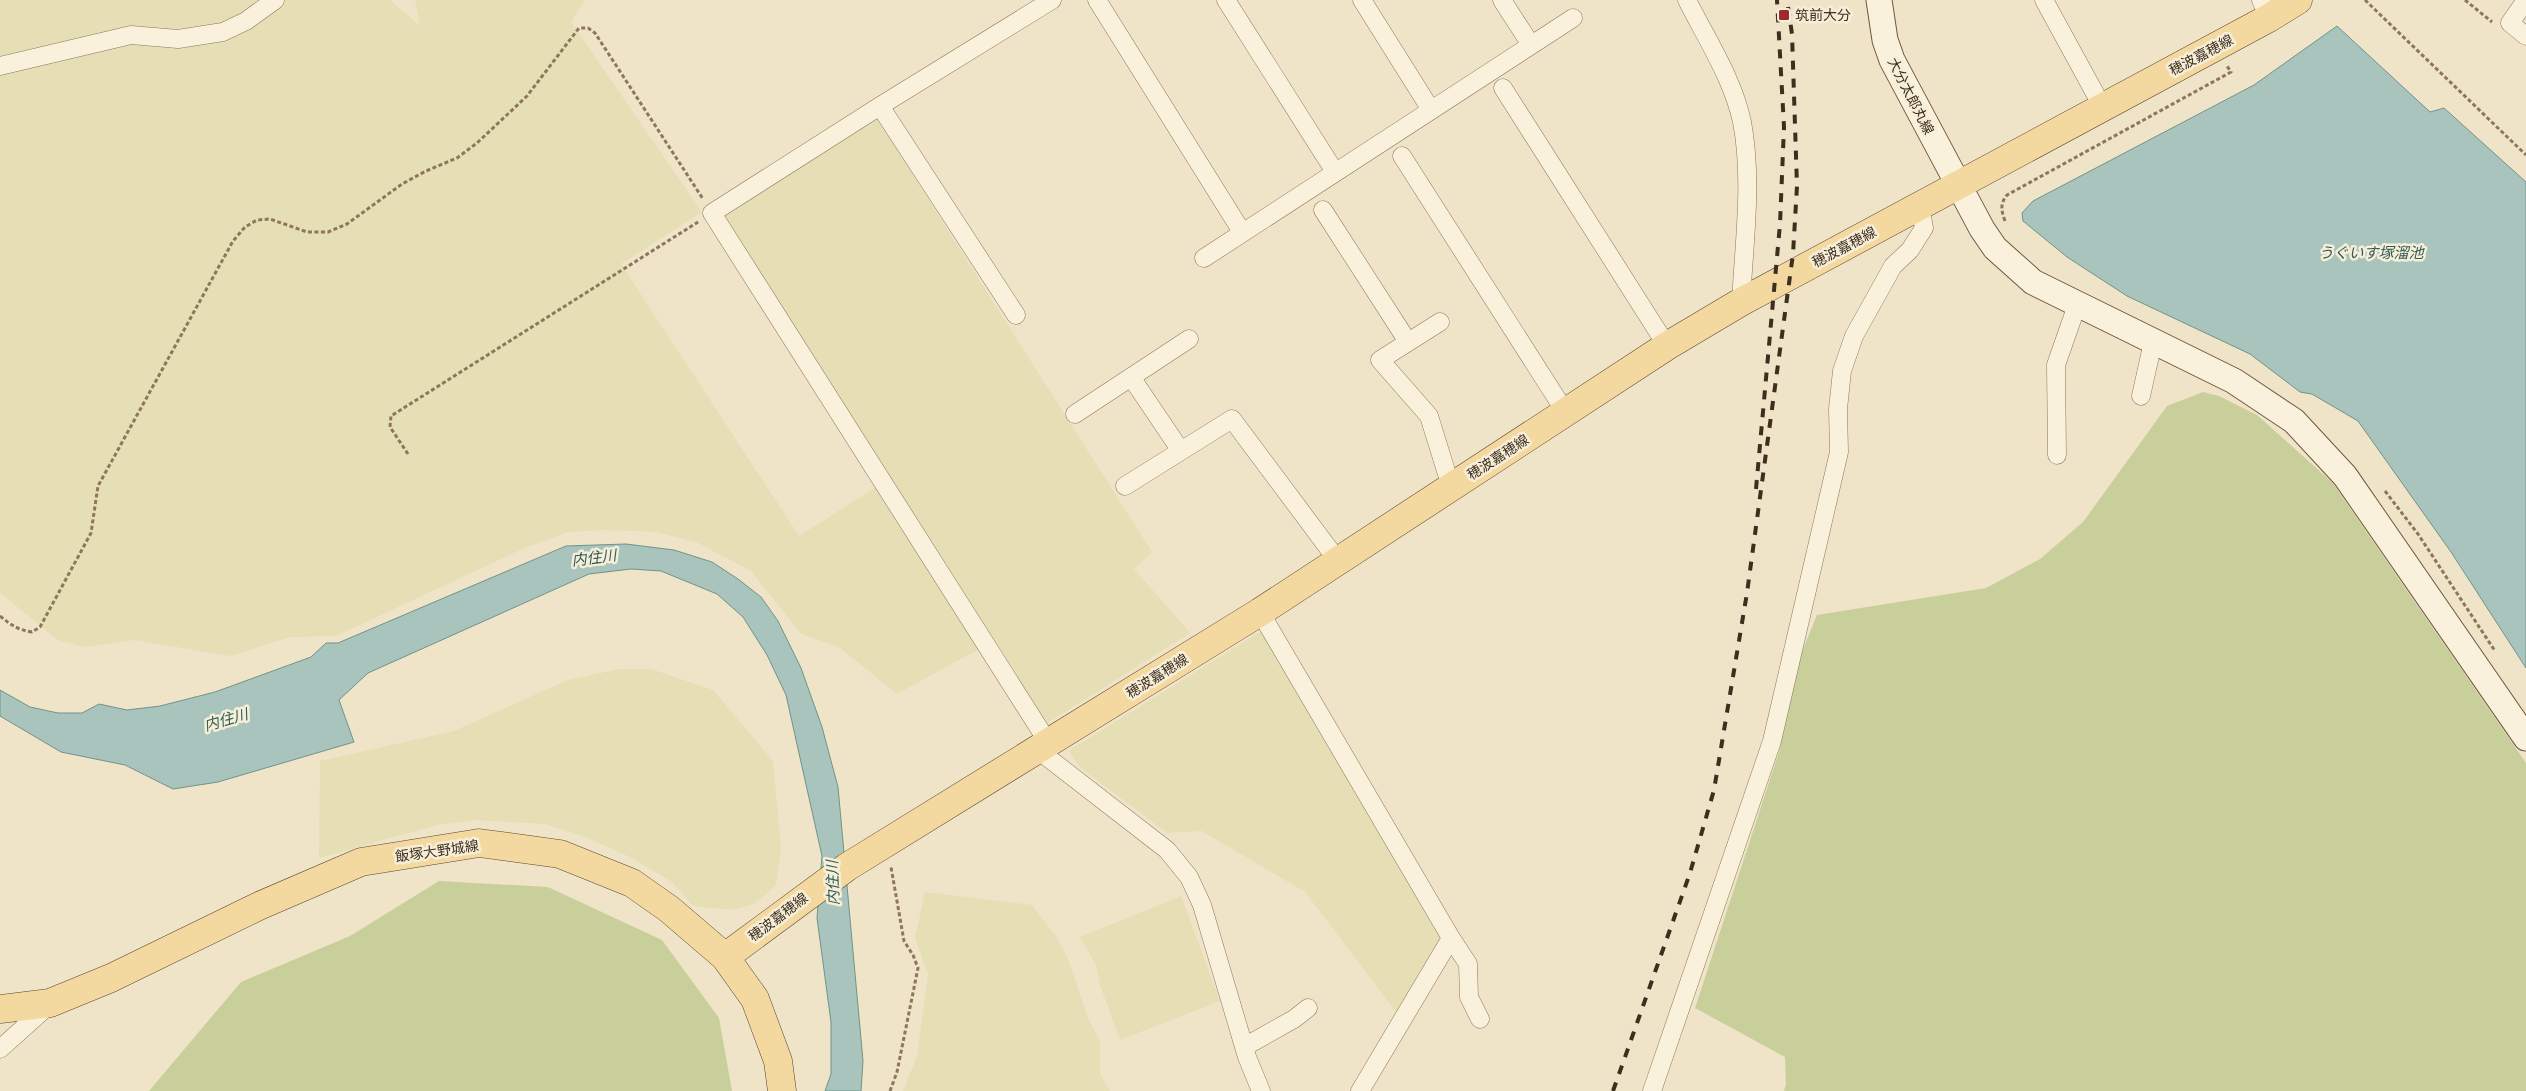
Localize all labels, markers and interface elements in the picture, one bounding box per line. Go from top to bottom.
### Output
place label: 筑前大分 [1795,7,1851,24]
marker: 筑前大分 [1777,8,1791,22]
street label: 穂波嘉穂線 [2166,32,2236,79]
street label: 大分太郎丸線 [1884,55,1937,138]
street label: 穂波嘉穂線 [1809,224,1879,271]
water label: うぐいす塚溜池 [2318,244,2425,262]
street label: 穂波嘉穂線 [1464,431,1532,484]
water label: 内住川 [571,546,619,570]
street label: 穂波嘉穂線 [1123,651,1191,702]
water label: 内住川 [202,705,252,735]
street label: 飯塚大野城線 [394,837,480,866]
water label: 内住川 [823,858,843,906]
street label: 穂波嘉穂線 [745,890,811,945]

